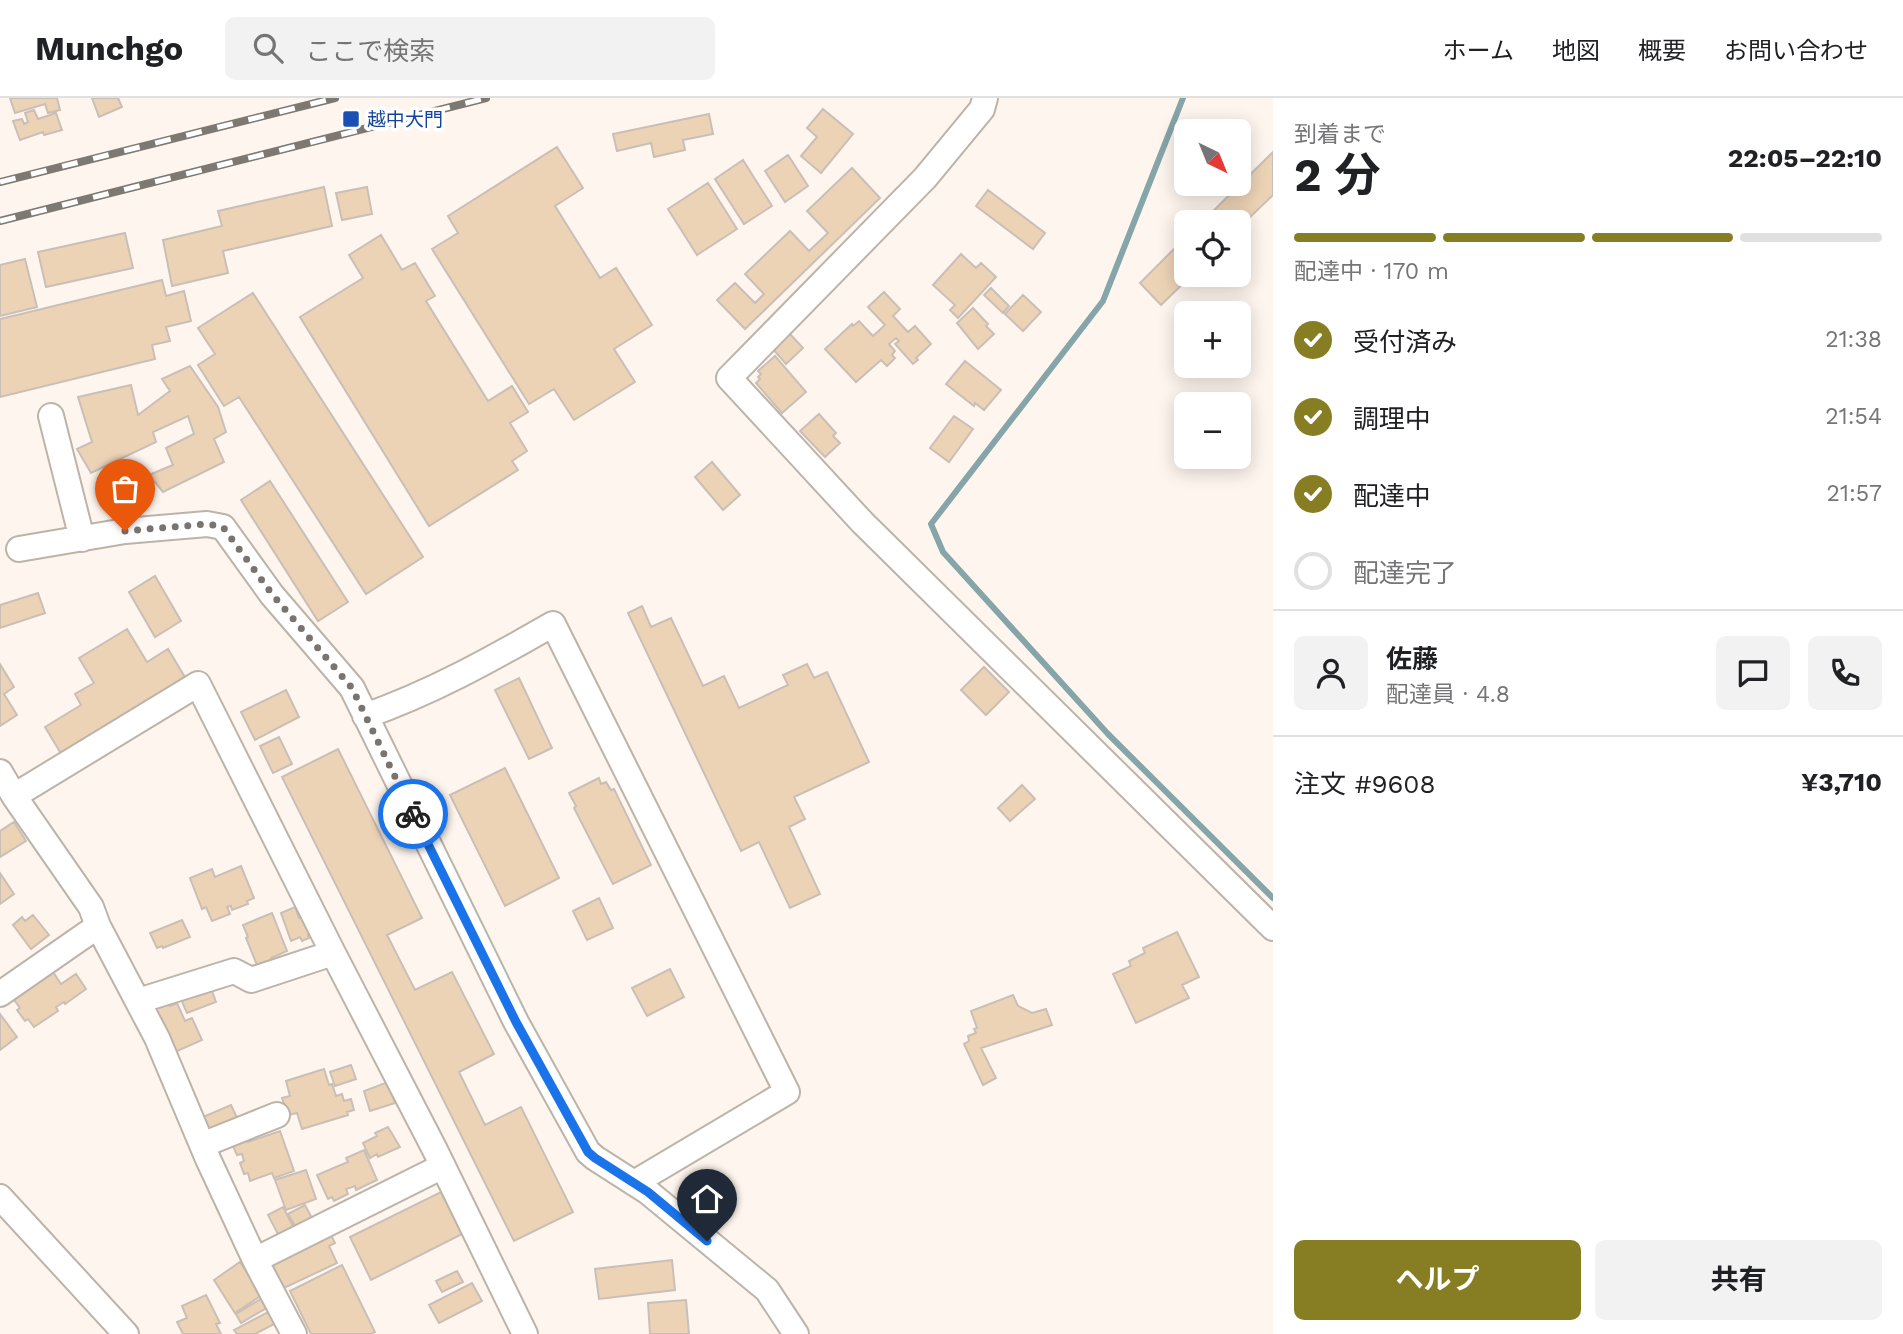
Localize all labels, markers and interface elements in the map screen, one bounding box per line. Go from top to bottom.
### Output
search box [225,17,715,80]
text: Munchgo [35,29,183,68]
icon: search [249,29,287,67]
text: ここで検索 [305,36,435,66]
text: ホーム [1443,37,1514,65]
text: 地図 [1552,37,1600,65]
text: 概要 [1638,37,1686,65]
text: お問い合わせ [1724,37,1868,65]
place label: 越中大門 [367,108,443,131]
marker: 越中大門 [341,109,361,129]
north arrow [1174,119,1251,196]
map controls [1174,119,1251,469]
text: 到着まで [1294,121,1386,148]
text: 22:05–22:10 [1728,143,1882,173]
text: 2 分 [1294,148,1381,202]
button: locate [1174,210,1251,287]
text: 配達中 · 170 m [1294,258,1449,285]
button: + [1174,301,1251,378]
icon: check [1294,321,1332,359]
text: 21:38 [1825,326,1882,353]
text: 受付済み [1353,327,1457,357]
button: − [1174,392,1251,469]
icon: check [1294,398,1332,436]
text: 21:54 [1825,403,1882,430]
text: 調理中 [1353,404,1431,434]
pin [95,459,155,531]
icon: bag [106,470,144,508]
icon: check [1294,475,1332,513]
text: 21:57 [1827,480,1882,507]
text: 配達中 [1353,481,1431,511]
text: 配達完了 [1353,558,1457,588]
button: person [1294,636,1368,710]
button: chat [1716,636,1790,710]
button: phone [1808,636,1882,710]
text: 佐藤 [1386,644,1438,674]
text: 配達員 · 4.8 [1386,681,1510,708]
text: ¥3,710 [1801,767,1882,797]
text: 注文 #9608 [1294,769,1436,799]
courier [378,779,448,849]
icon: bike [394,795,432,833]
pin [677,1169,737,1241]
icon: home [688,1180,726,1218]
button: ヘルプ [1294,1240,1581,1320]
button: 共有 [1595,1240,1882,1320]

